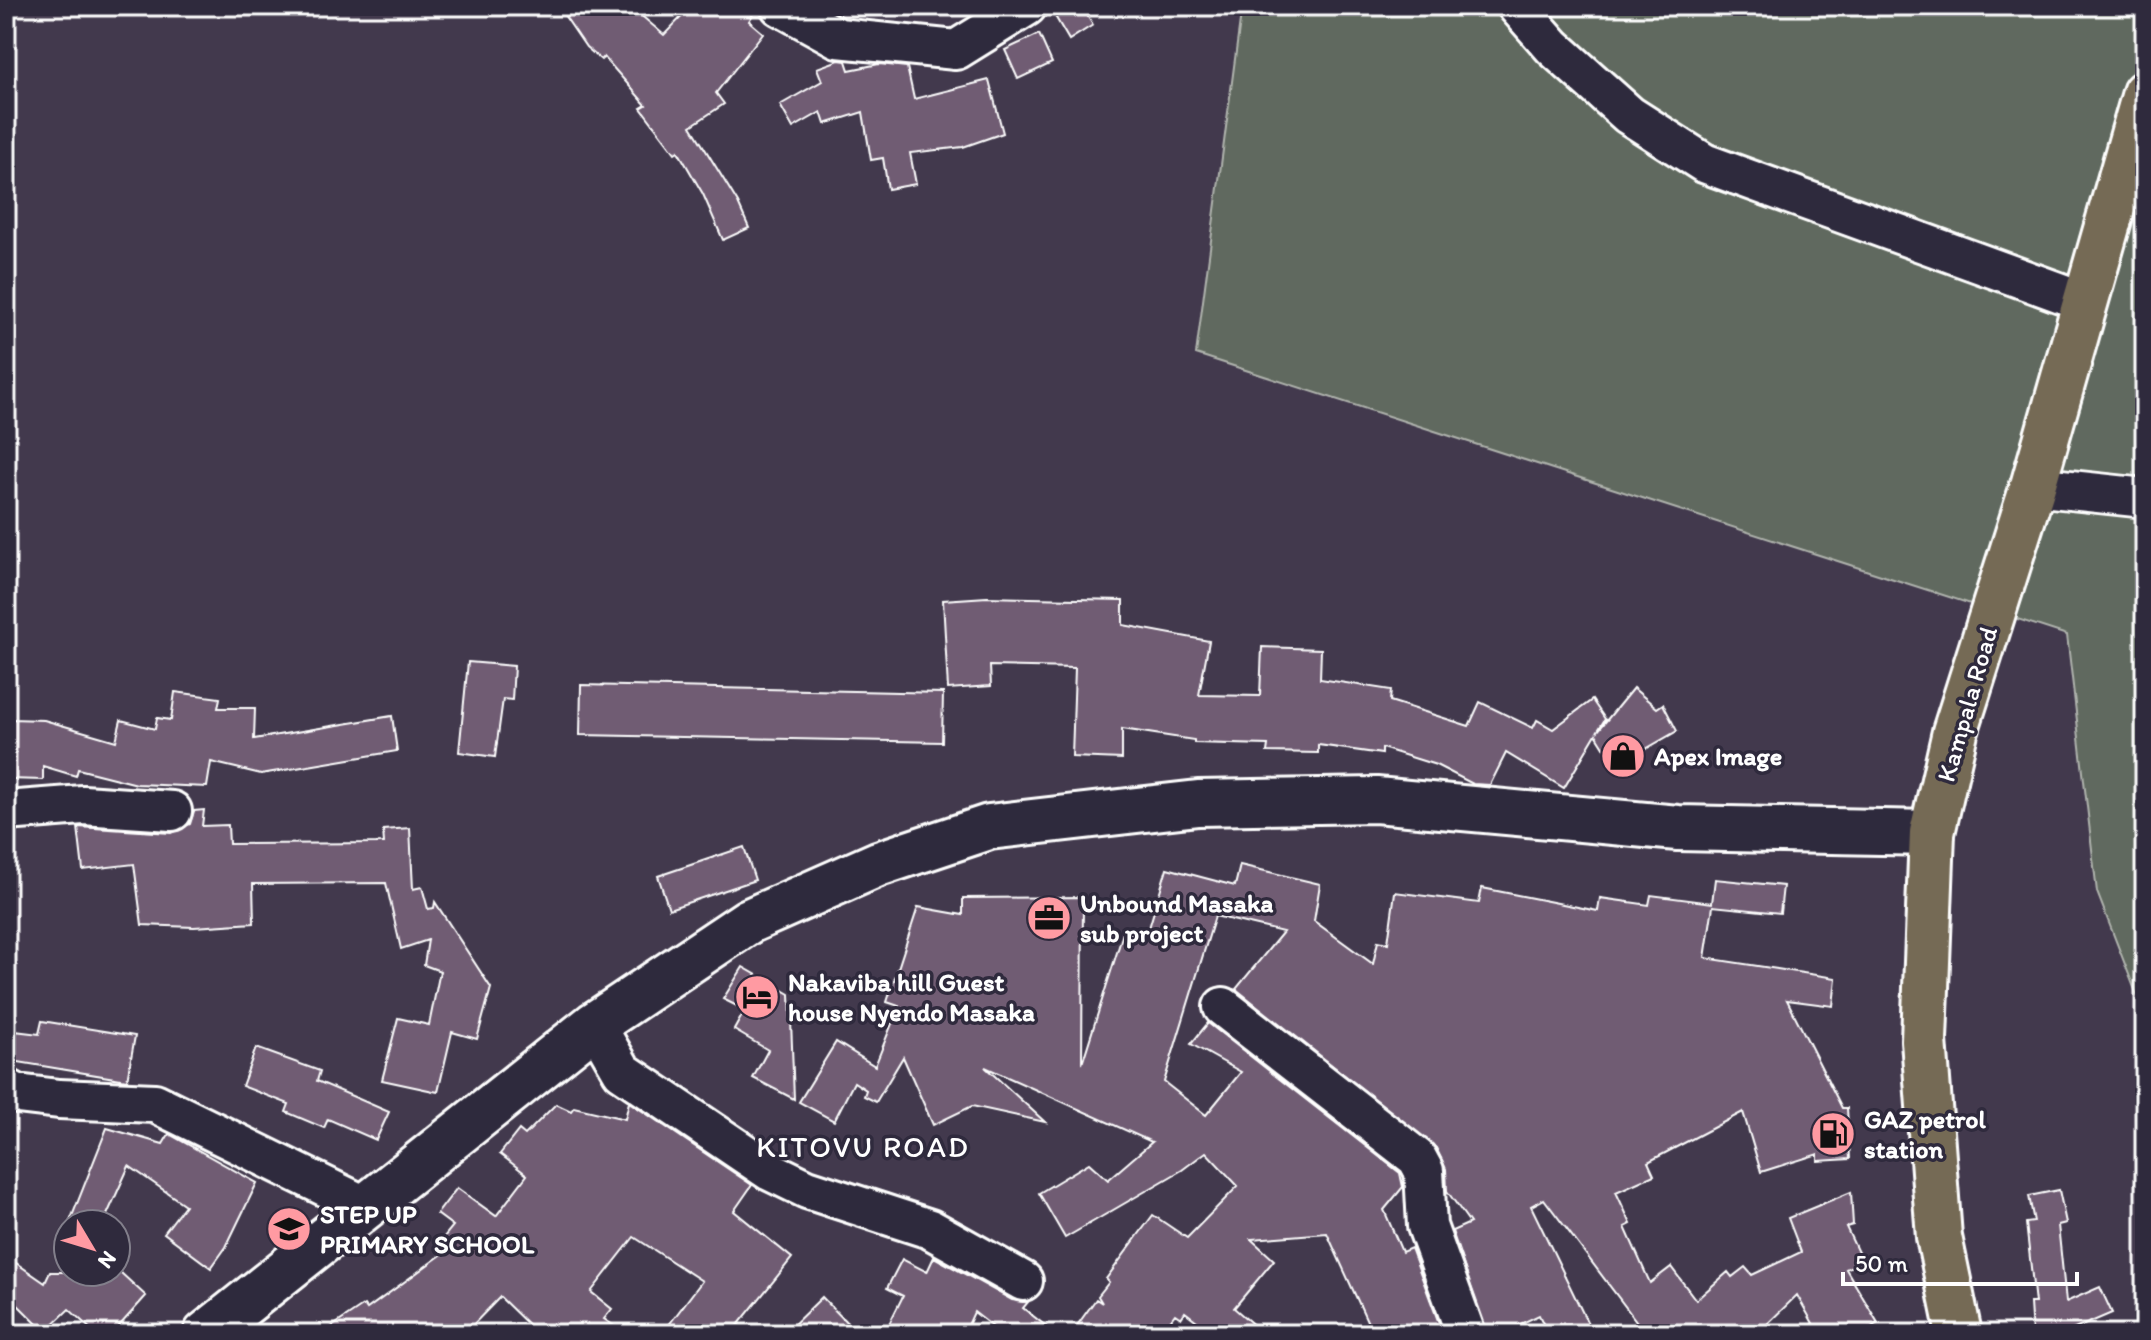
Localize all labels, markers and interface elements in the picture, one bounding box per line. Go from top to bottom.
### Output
street label: Kampala Road [1930,622,2005,785]
shop icon: Apex Image [1599,732,1647,780]
place label: Apex Image [1653,740,1782,772]
place label: Unbound Masaka sub project [1080,887,1273,949]
office icon: Unbound Masaka sub project [1025,894,1073,942]
place label: Nakaviba hill Guest house Nyendo Masaka [788,966,1035,1028]
hotel icon: Nakaviba hill Guest house Nyendo Masaka [733,973,781,1021]
place label: GAZ petrol station [1864,1103,1987,1165]
fuel station icon: GAZ petrol station [1809,1110,1857,1158]
district label: KITOVU ROAD [756,1128,970,1165]
place label: STEP UP PRIMARY SCHOOL [320,1198,535,1260]
school or university icon: STEP UP PRIMARY SCHOOL [265,1205,313,1253]
north arrow [52,1208,132,1288]
scale bar [1843,1236,2077,1286]
text: N [92,1246,123,1274]
text: 50 m [1855,1249,1908,1278]

